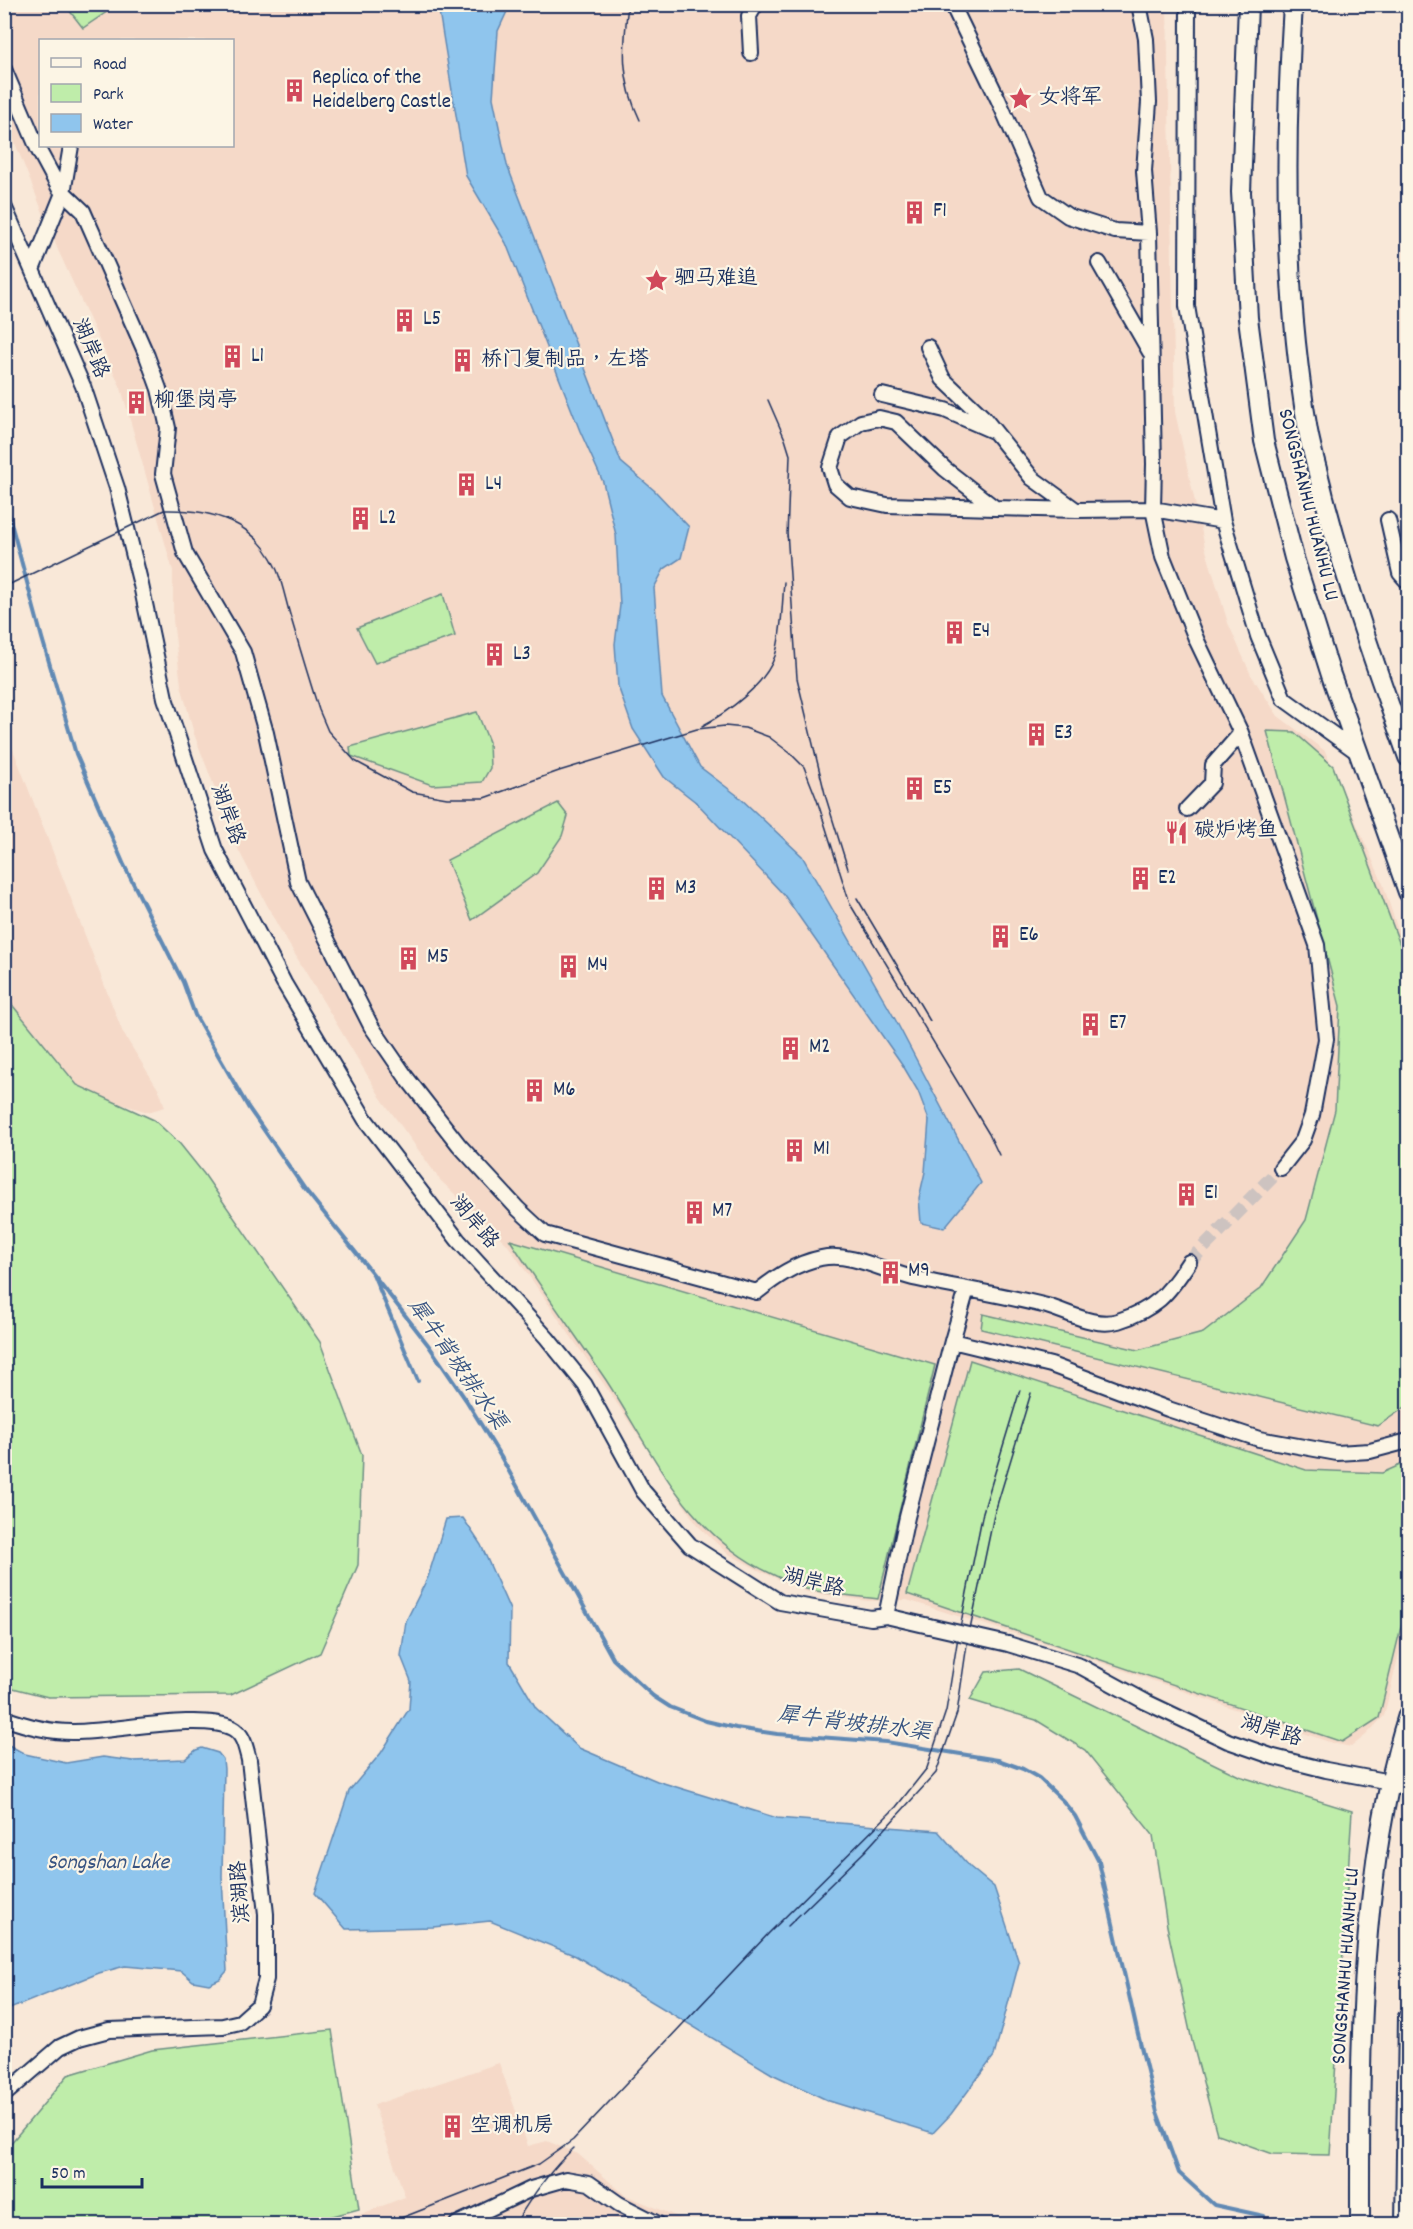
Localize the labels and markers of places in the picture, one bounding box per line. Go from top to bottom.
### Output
place label: Replica of the Heidelberg Castle [312,64,451,118]
building icon: Replica of the Heidelberg Castle [281,78,307,104]
place label: 女将军 [1039,84,1102,114]
place icon: 女将军 [1008,86,1034,112]
place label: F1 [933,197,947,227]
building icon: F1 [902,199,928,225]
place label: 驷马难追 [674,265,758,295]
place icon: 驷马难追 [643,267,669,293]
place label: L5 [423,305,441,335]
building icon: L5 [392,307,418,333]
place label: L1 [251,342,264,372]
building icon: L1 [220,344,246,370]
place label: 桥门复制品，左塔 [481,346,649,376]
building icon: 桥门复制品，左塔 [450,348,476,374]
place label: 柳堡岗亭 [154,387,238,417]
building icon: 柳堡岗亭 [123,389,149,415]
place label: L4 [485,470,502,500]
building icon: L4 [454,472,480,498]
place label: L2 [379,504,397,534]
building icon: L2 [348,506,374,532]
place label: E4 [972,617,990,647]
building icon: E4 [941,619,967,645]
place label: L3 [513,640,531,670]
building icon: L3 [482,642,508,668]
place label: E3 [1054,719,1073,749]
building icon: E3 [1023,721,1049,747]
place label: E5 [933,774,952,804]
building icon: E5 [902,776,928,802]
place label: 碳炉烤鱼 [1194,817,1278,847]
restaurant icon: 碳炉烤鱼 [1163,819,1189,845]
place label: E2 [1158,864,1177,894]
building icon: E2 [1127,866,1153,892]
place label: M3 [675,874,697,904]
building icon: M3 [644,876,670,902]
place label: E6 [1019,921,1039,951]
building icon: E6 [988,923,1014,949]
place label: M5 [427,943,449,973]
building icon: M5 [396,945,422,971]
place label: M4 [587,951,608,981]
building icon: M4 [556,953,582,979]
place label: E7 [1109,1009,1127,1039]
building icon: E7 [1078,1011,1104,1037]
place label: M2 [809,1033,830,1063]
building icon: M2 [778,1035,804,1061]
place label: M6 [553,1076,576,1106]
building icon: M6 [522,1078,548,1104]
place label: M1 [813,1135,830,1165]
building icon: M1 [782,1137,808,1163]
place label: E1 [1204,1179,1218,1209]
building icon: E1 [1173,1181,1199,1207]
place label: M7 [712,1197,732,1227]
building icon: M7 [681,1199,707,1225]
place label: M9 [908,1257,930,1287]
building icon: M9 [877,1259,903,1285]
place label: 空调机房 [470,2112,554,2142]
building icon: 空调机房 [439,2114,465,2140]

